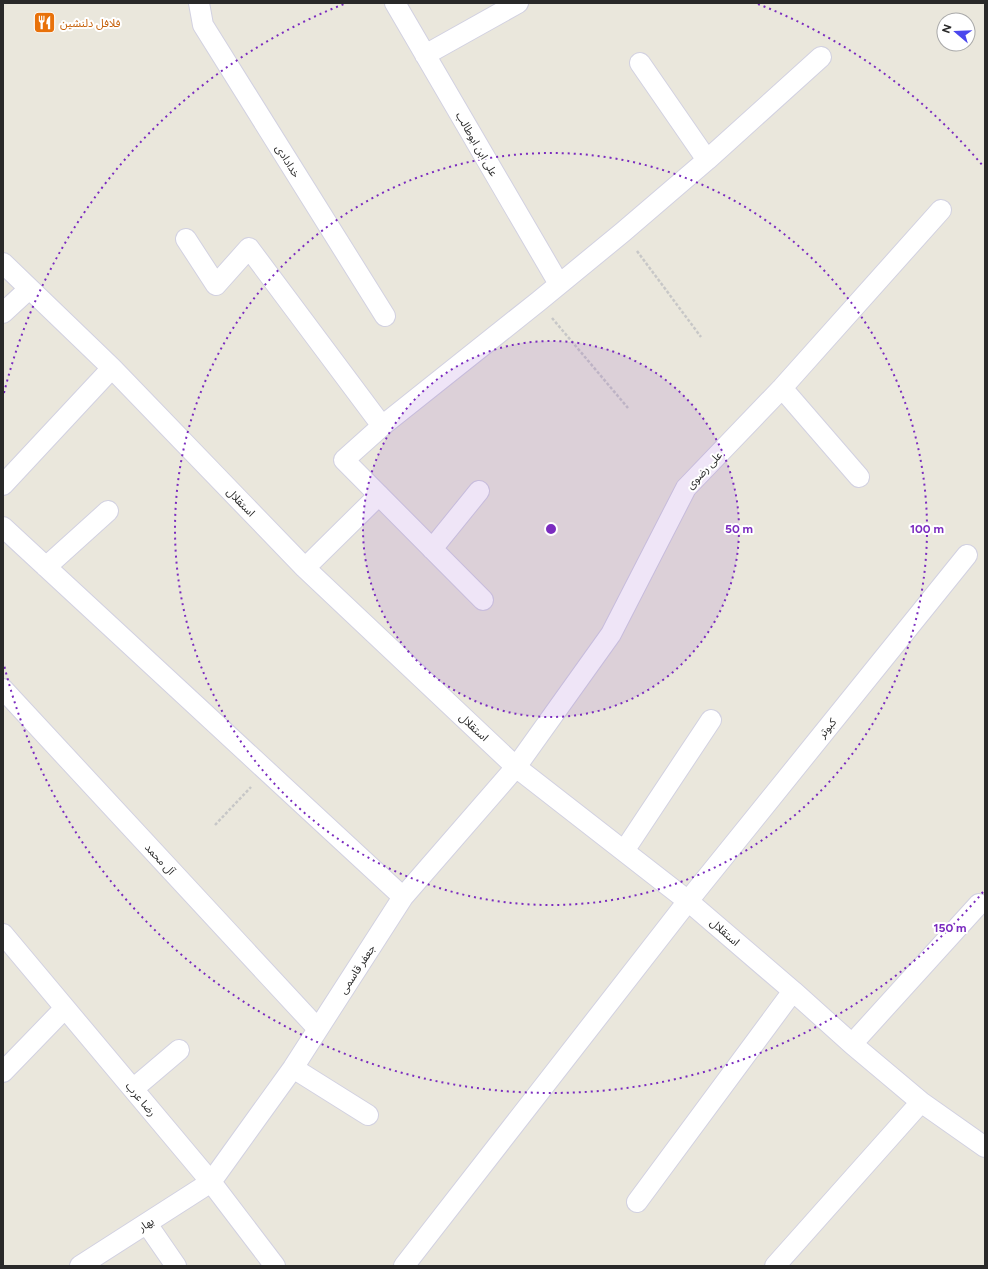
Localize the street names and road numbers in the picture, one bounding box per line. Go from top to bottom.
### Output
street label: علی ابن ابوطالب [453,110,500,179]
street label: خدادادی [272,142,303,181]
street label: علی رضوی [684,448,725,492]
street label: استقلال [224,485,257,519]
street label: استقلال [456,711,491,744]
street label: کبوتر [815,716,839,741]
street label: آل محمد [142,841,178,878]
street label: استقلال [707,916,742,949]
street label: جعفر قاسمی [337,942,378,996]
street label: رضا عرب [122,1080,159,1119]
street label: بهار [135,1215,156,1235]

